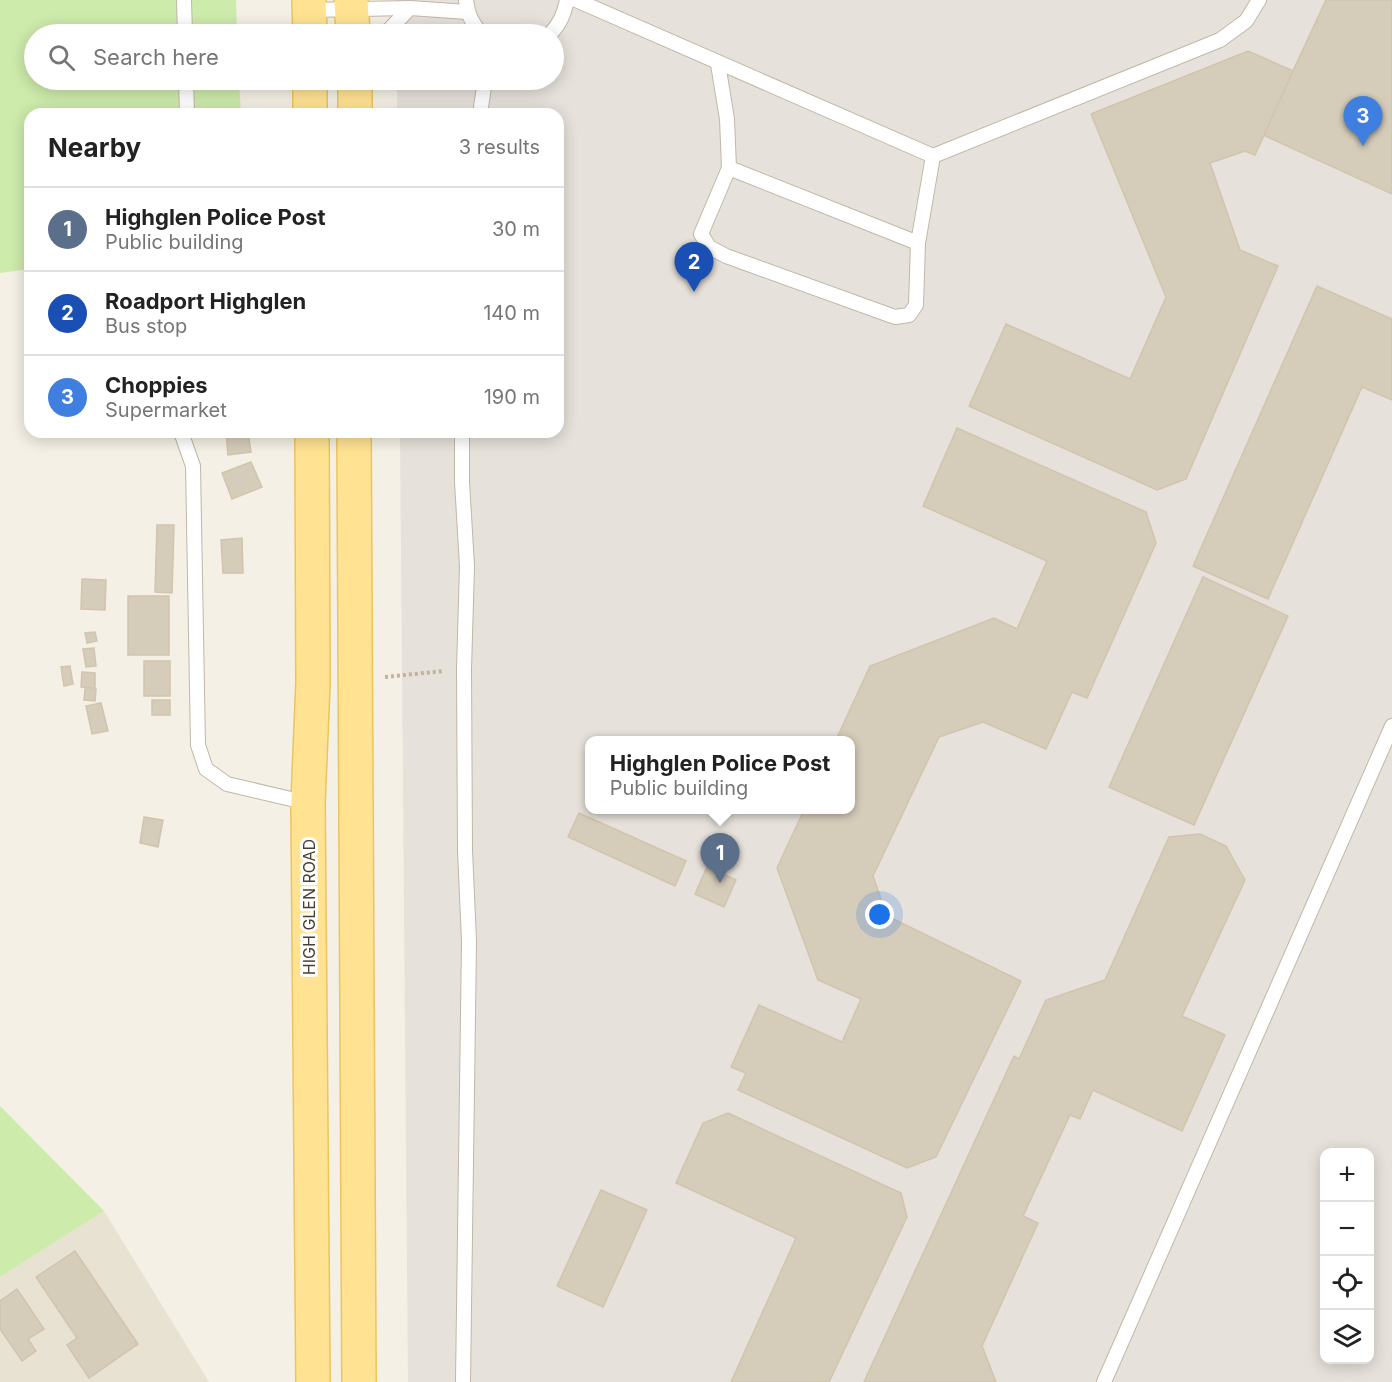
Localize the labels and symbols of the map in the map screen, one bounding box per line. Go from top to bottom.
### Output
pin: 3 [1344,96,1382,146]
pin: 2 [674,242,714,292]
pin: 1 [700,834,740,883]
street label: HIGH GLEN ROAD [299,839,319,975]
your location [865,900,894,929]

